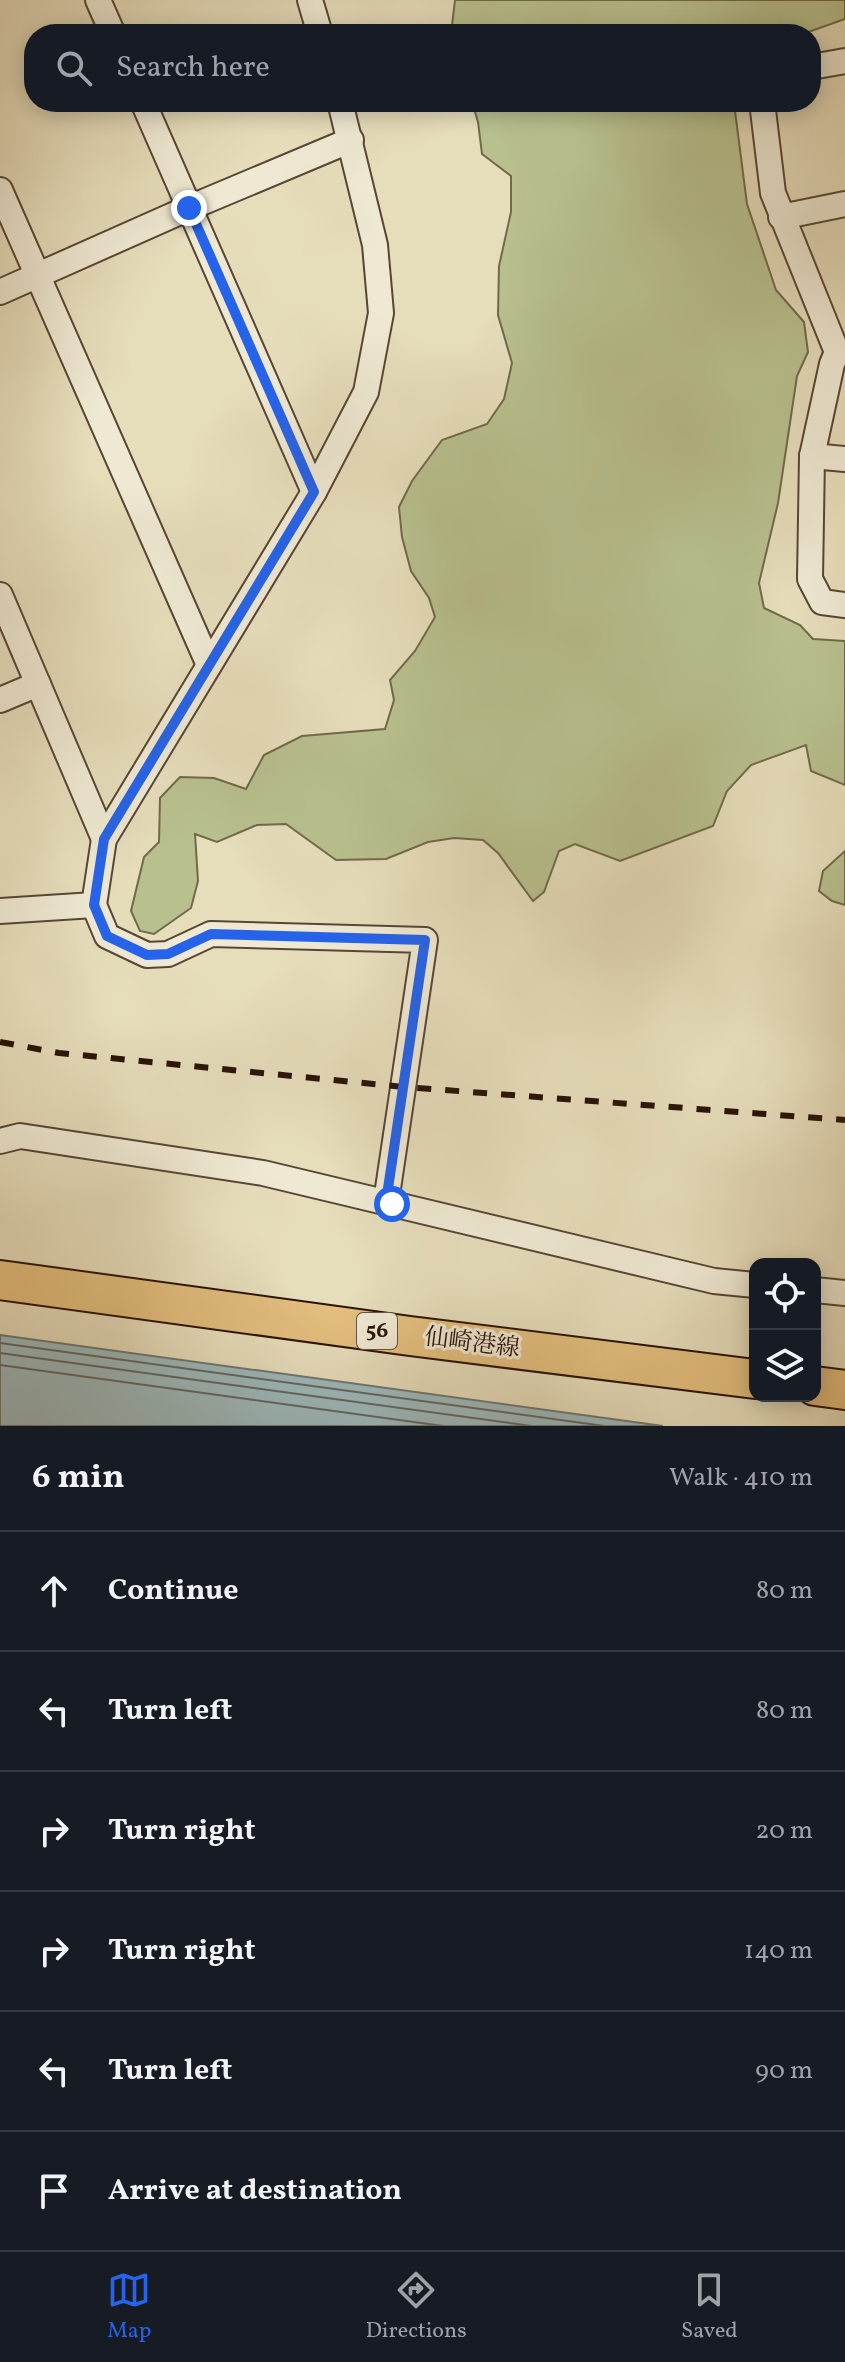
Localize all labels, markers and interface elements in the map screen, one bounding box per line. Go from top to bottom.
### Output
search box [24,24,821,112]
icon: search [52,46,96,90]
text: Search here [116,47,270,89]
route end [171,190,207,226]
route start [374,1186,410,1222]
map controls [749,1258,821,1402]
button: locate [749,1258,821,1330]
road number: 56 [357,1313,397,1349]
street label: 仙崎港線 [422,1321,522,1367]
button: layers [749,1330,821,1402]
text: 6 min [32,1455,125,1502]
text: Walk · 410 m [669,1460,813,1496]
icon: ahead [32,1569,76,1613]
text: Continue [108,1570,239,1612]
text: 80 m [756,1573,813,1609]
icon: left [32,1689,76,1733]
text: Turn left [108,1690,232,1732]
text: 80 m [756,1693,813,1729]
icon: right [32,1809,76,1853]
text: Turn right [108,1810,256,1852]
text: 20 m [755,1813,813,1849]
icon: right [32,1929,76,1973]
text: Turn right [108,1930,256,1972]
text: 140 m [744,1933,813,1969]
icon: left [32,2049,76,2093]
text: Turn left [108,2050,232,2092]
text: 90 m [755,2053,813,2089]
icon: arrive [32,2169,76,2213]
text: Arrive at destination [108,2170,402,2212]
tab: Map [107,2268,151,2347]
tab: Directions [366,2268,467,2347]
tab: Saved [681,2268,738,2347]

